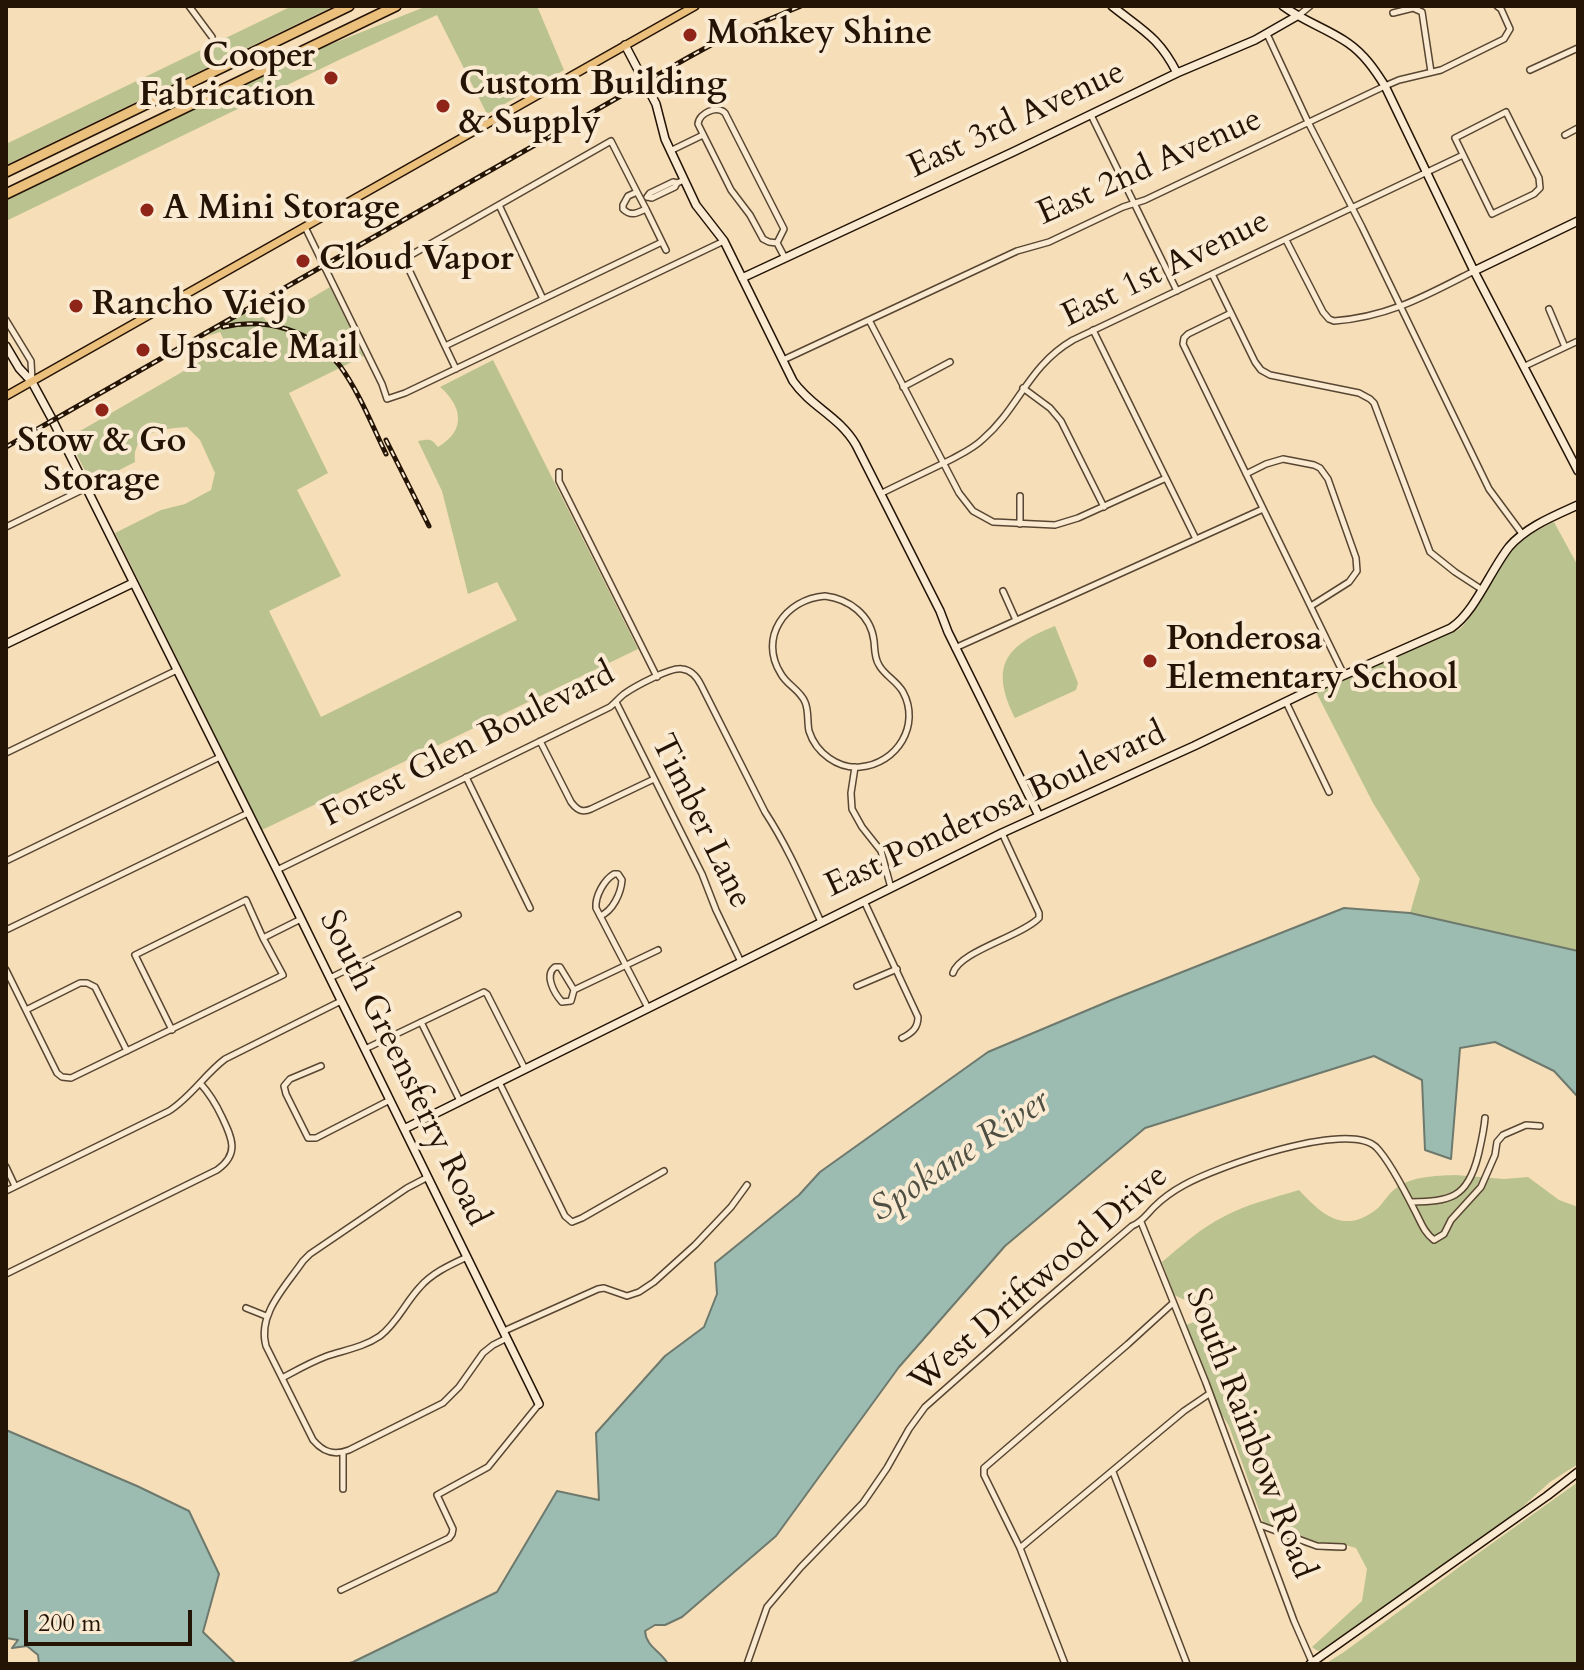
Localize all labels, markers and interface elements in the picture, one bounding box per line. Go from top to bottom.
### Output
place label: Monkey Shine [706,15,932,55]
marker: Monkey Shine [681,26,699,44]
place label: Cooper Fabrication [139,38,315,118]
street label: East 3rd Avenue [902,53,1132,189]
place label: Custom Building & Supply [459,66,727,146]
marker: Cooper Fabrication [322,69,340,87]
marker: Custom Building & Supply [434,97,452,115]
street label: East 2nd Avenue [1032,100,1268,236]
place label: A Mini Storage [163,190,401,230]
marker: A Mini Storage [138,201,156,219]
street label: East 1st Avenue [1056,202,1276,338]
place label: Cloud Vapor [319,241,514,281]
marker: Cloud Vapor [294,252,312,270]
place label: Rancho Viejo [92,286,306,326]
marker: Rancho Viejo [67,297,85,315]
place label: Upscale Mail [159,330,358,370]
marker: Upscale Mail [134,341,152,359]
marker: Stow & Go Storage [93,401,111,419]
place label: Stow & Go Storage [18,423,186,502]
place label: Ponderosa Elementary School [1166,621,1458,700]
marker: Ponderosa Elementary School [1141,652,1159,670]
street label: Forest Glen Boulevard [316,655,622,837]
street label: East Ponderosa Boulevard [819,714,1173,908]
street label: Timber Lane [640,728,760,916]
street label: South Greensferry Road [309,905,497,1233]
water label: Spokane River [863,1081,1059,1233]
street label: West Driftwood Drive [903,1157,1177,1403]
street label: South Rainbow Road [1175,1283,1323,1585]
scale bar [28,1594,196,1644]
text: 200 m [38,1607,102,1640]

